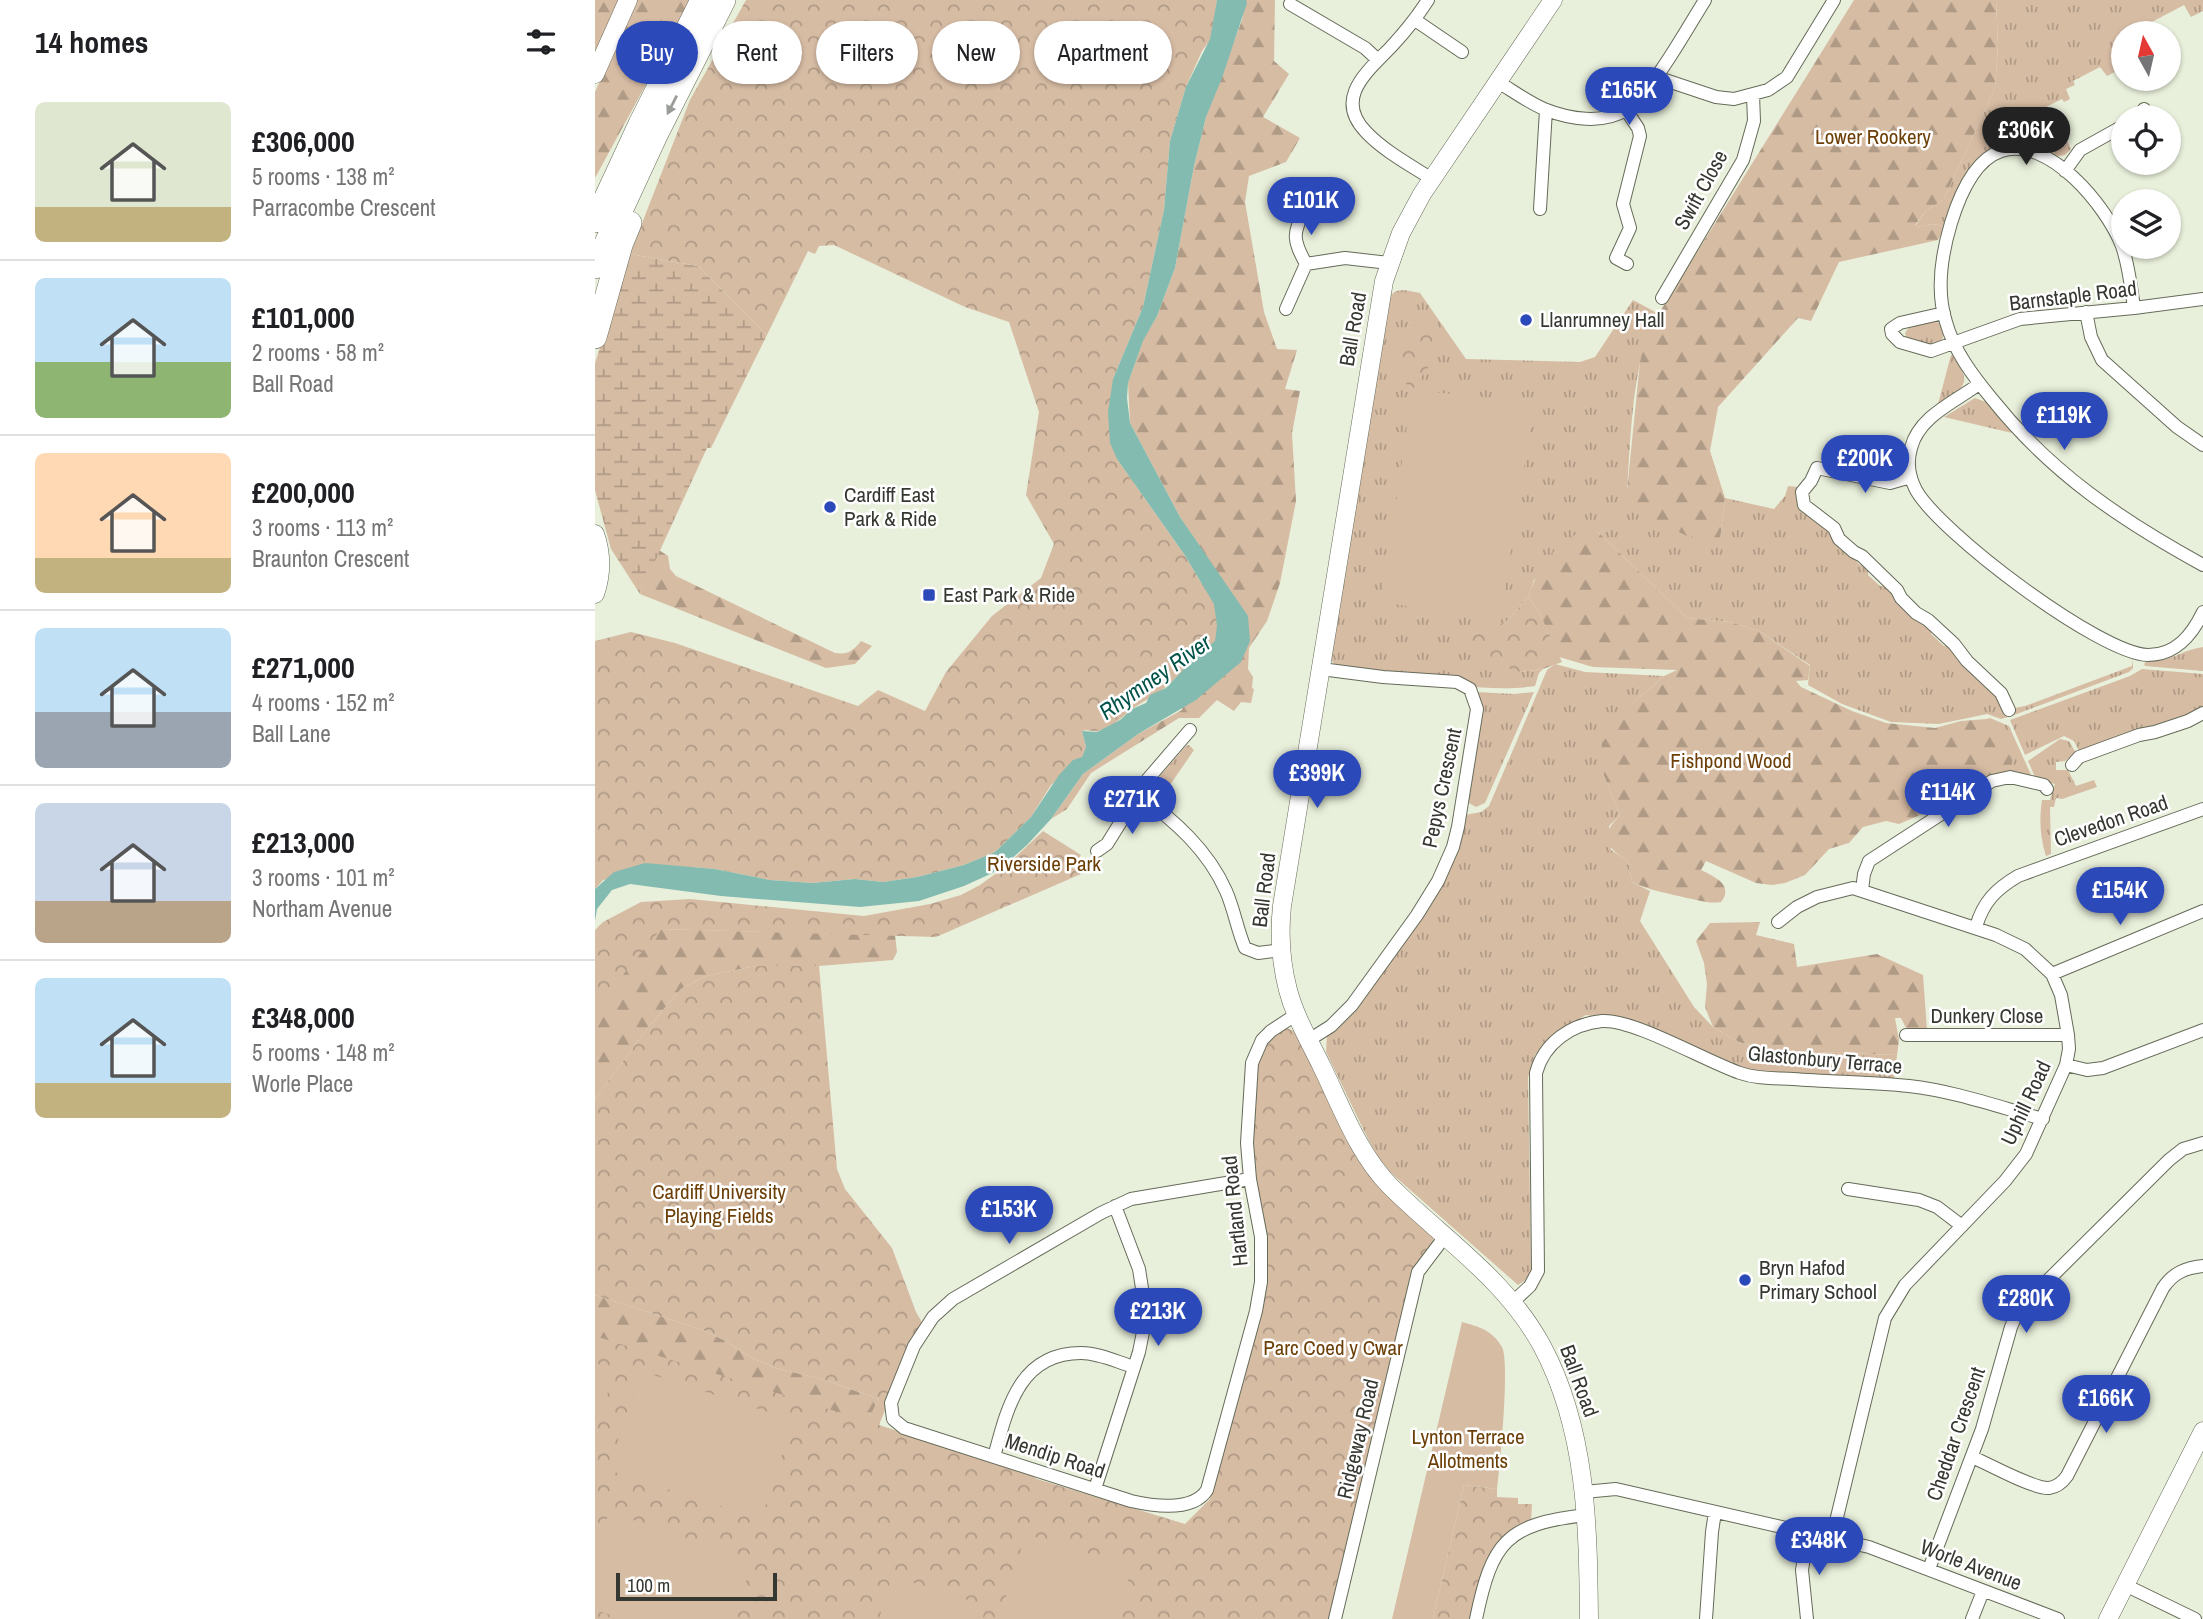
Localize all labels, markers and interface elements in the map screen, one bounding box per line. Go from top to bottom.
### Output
chip: Buy [616,21,698,84]
chip: Rent [712,21,802,84]
chip: Filters [816,21,918,84]
chip: New [932,21,1020,84]
chip: Apartment [1034,21,1172,84]
north arrow [2111,21,2181,91]
map controls [2111,21,2181,259]
text: 14 homes [35,22,149,62]
icon: filters [522,23,560,61]
pin: £165K [1580,68,1678,127]
text: £165K [1601,74,1657,105]
one-way arrow [666,95,677,115]
button: locate [2111,105,2181,175]
pin: £306K [1977,108,2075,167]
text: £306K [1998,114,2054,145]
text: £306,000 [252,121,355,161]
park label: Lower Rookery [1815,122,1931,151]
icon: home [91,130,175,214]
street label: Swift Close [1667,145,1734,235]
text: 5 rooms · 138 m² [252,161,395,192]
pin: £101K [1262,177,1360,237]
text: £101K [1283,184,1339,215]
button: layers [2111,189,2181,259]
text: Parracombe Crescent [252,192,435,223]
street label: Barnstaple Road [2008,273,2138,318]
street label: Ball Road [1332,290,1373,368]
text: £101,000 [252,297,355,337]
place label: Llanrumney Hall [1540,305,1664,334]
icon: home [91,306,175,390]
marker: Llanrumney Hall [1518,312,1534,328]
text: 2 rooms · 58 m² [252,337,384,368]
text: Ball Road [252,368,334,399]
pin: £119K [2015,392,2113,452]
text: £119K [2037,399,2091,430]
pin: £200K [1816,435,1914,495]
text: £200K [1837,442,1893,473]
text: £200,000 [252,472,355,512]
place label: Cardiff East Park & Ride [844,480,937,533]
icon: home [91,481,175,565]
marker: Cardiff East Park & Ride [822,499,838,515]
text: 3 rooms · 113 m² [252,512,393,543]
text: Braunton Crescent [252,543,409,574]
place label: East Park & Ride [943,580,1075,609]
marker: East Park & Ride [921,587,937,603]
water label: Rhymney River [1093,626,1217,727]
text: £271,000 [252,647,355,687]
icon: home [91,656,175,740]
text: 4 rooms · 152 m² [252,687,395,718]
text: Ball Lane [252,718,331,749]
street label: Pepys Crescent [1415,725,1468,850]
park label: Fishpond Wood [1670,746,1792,775]
pin: £399K [1268,750,1366,810]
text: £399K [1289,757,1345,788]
pin: £114K [1899,770,1997,829]
pin: £271K [1083,776,1181,836]
text: £114K [1921,776,1975,807]
text: £271K [1104,783,1160,814]
street label: Clevedon Road [2050,787,2172,854]
text: £213,000 [252,822,355,862]
icon: home [91,831,175,915]
park label: Riverside Park [987,849,1101,878]
street label: Ball Road [1245,851,1282,929]
text: 3 rooms · 101 m² [252,862,395,893]
pin: £154K [2071,867,2169,927]
text: £154K [2092,874,2148,905]
text: Northam Avenue [252,893,392,924]
text: £348,000 [252,997,355,1037]
street label: Dunkery Close [1931,1001,2043,1030]
icon: home [91,1006,175,1090]
text: 5 rooms · 148 m² [252,1037,395,1068]
street label: Glastonbury Terrace [1747,1038,1903,1081]
street label: Uphill Road [1993,1056,2058,1150]
text: Worle Place [252,1068,353,1099]
street label: Hartland Road [1214,1154,1255,1268]
park label: Cardiff University Playing Fields [652,1177,786,1230]
pin: £153K [960,1186,1058,1246]
text: £153K [981,1193,1037,1224]
place label: Bryn Hafod Primary School [1759,1253,1877,1306]
marker: Bryn Hafod Primary School [1737,1272,1753,1288]
pin: £280K [1977,1276,2075,1335]
text: £280K [1998,1282,2054,1313]
pin: £213K [1109,1288,1207,1348]
text: £213K [1130,1295,1186,1326]
park label: Parc Coed y Cwar [1263,1333,1403,1362]
street label: Ball Road [1553,1341,1606,1421]
street label: Cheddar Crescent [1919,1363,1992,1505]
street label: Ridgeway Road [1330,1376,1385,1502]
pin: £166K [2057,1376,2155,1435]
text: £166K [2078,1382,2134,1413]
park label: Lynton Terrace Allotments [1412,1422,1524,1475]
street label: Mendip Road [1002,1426,1109,1485]
pin: £348K [1770,1518,1868,1577]
text: £348K [1791,1524,1847,1555]
street label: Worle Avenue [1916,1532,2026,1597]
scale bar [616,1570,777,1602]
text: 100 m [627,1572,670,1598]

